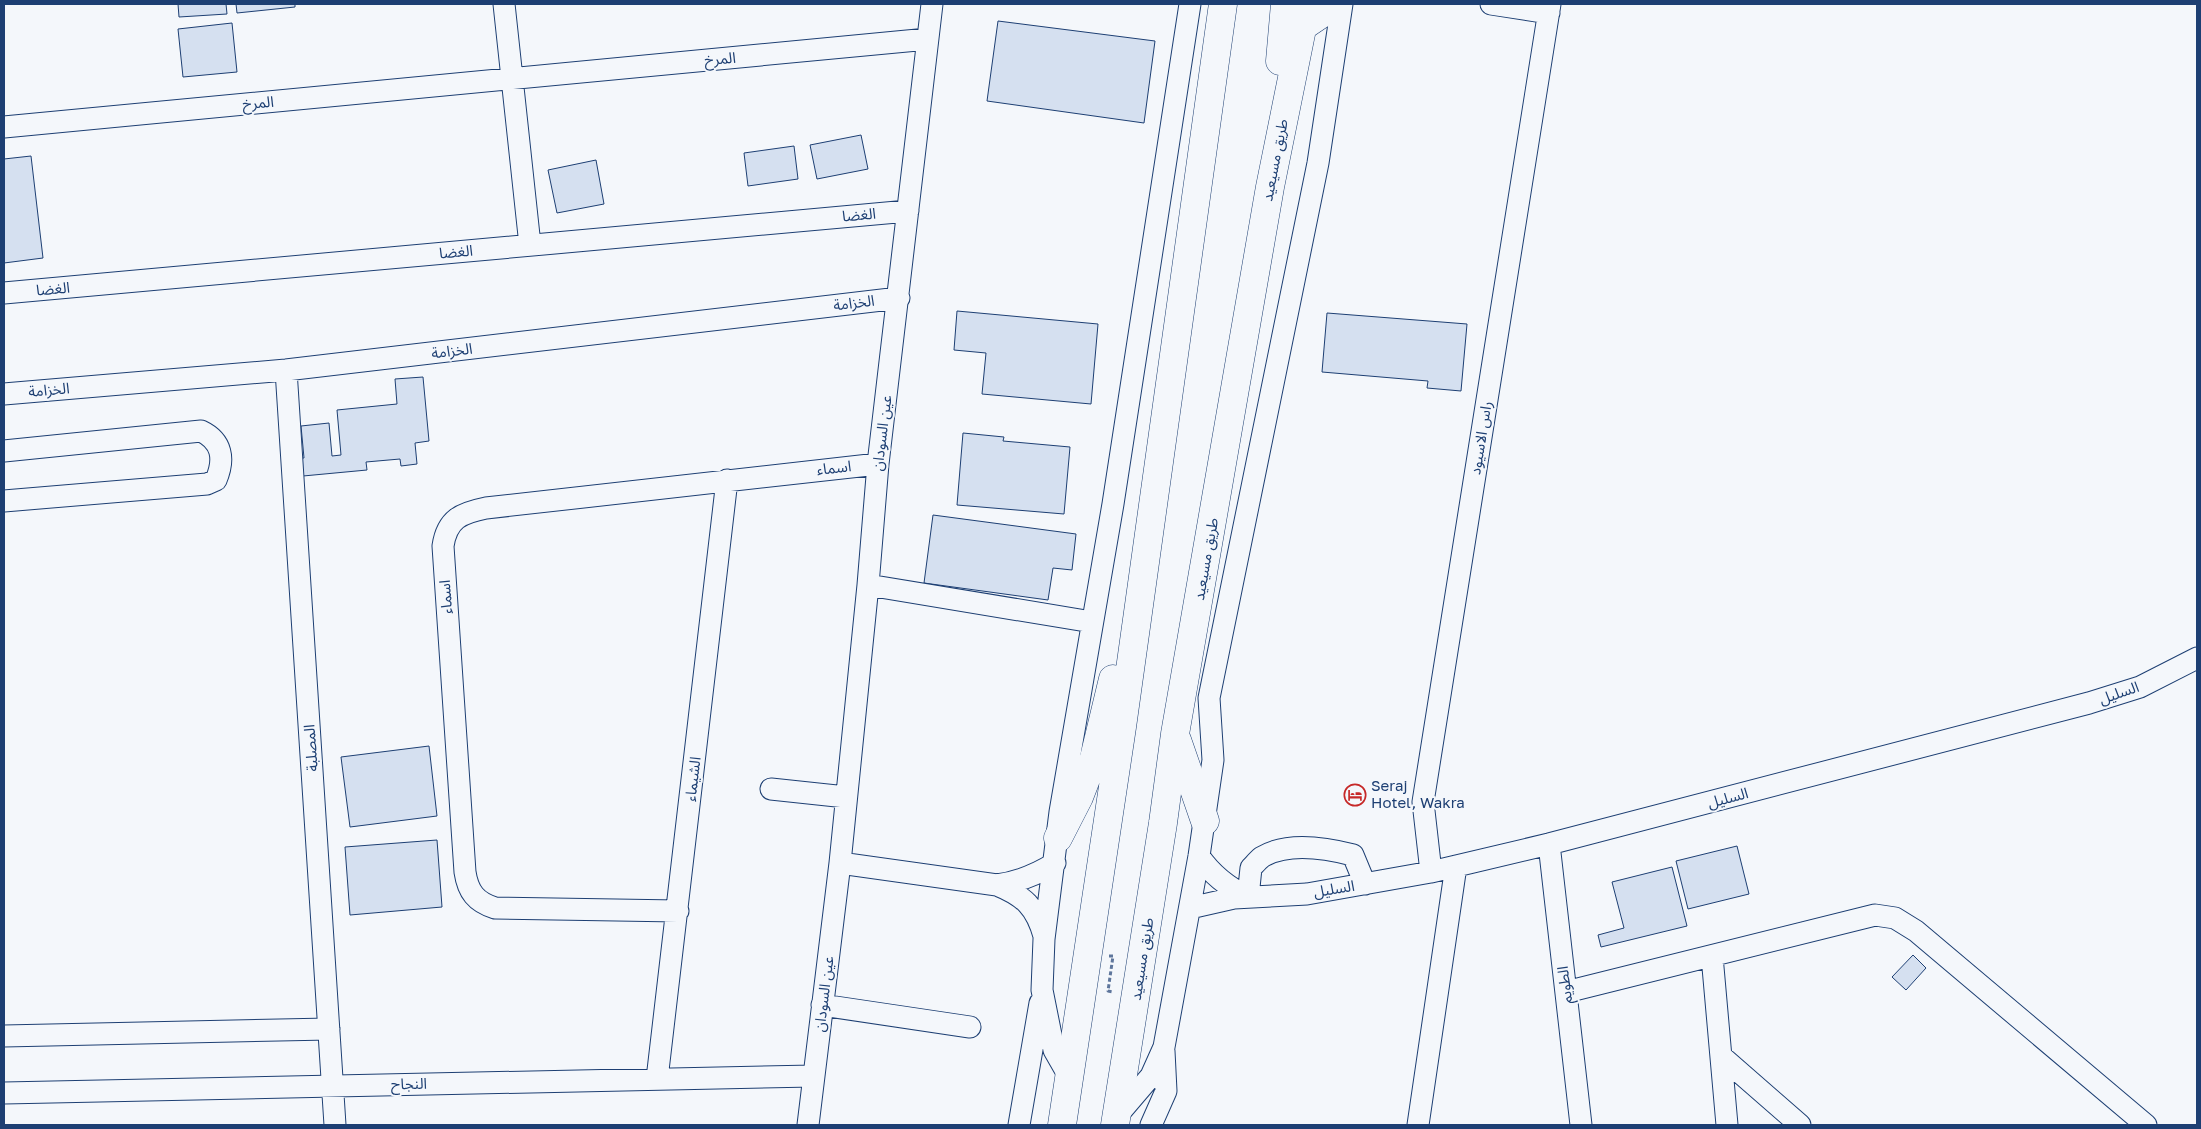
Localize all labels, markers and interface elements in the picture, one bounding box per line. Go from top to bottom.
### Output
street label: المرخ [703,48,737,72]
street label: المرخ [241,92,275,116]
street label: طريق مسيعيد [1257,117,1293,203]
street label: الغضا [841,204,877,224]
street label: الغضا [438,241,474,261]
street label: الغضا [35,278,71,298]
street label: الخزامة [832,291,876,314]
street label: الخزامة [430,339,474,362]
street label: الخزامة [28,378,70,401]
street label: عين السودان [867,394,896,472]
street label: راس الاسيود [1465,400,1496,476]
street label: اسماء [816,456,852,478]
street label: طريق مسيعيد [1189,516,1223,602]
street label: اسماء [435,579,455,615]
street label: السليل [2096,677,2141,708]
street label: المصلبة [299,724,321,772]
street label: الشيماء [680,755,704,802]
place label: Seraj Hotel, Wakra [1371,776,1465,811]
hotel icon: Seraj Hotel, Wakra [1343,783,1367,807]
street label: السليل [1705,783,1750,812]
street label: السليل [1312,876,1356,901]
street label: طريق مسيعيد [1126,916,1158,1002]
street label: عين السودان [809,955,838,1033]
street label: الطويم [1553,965,1578,1005]
street label: النجاح [391,1074,427,1096]

